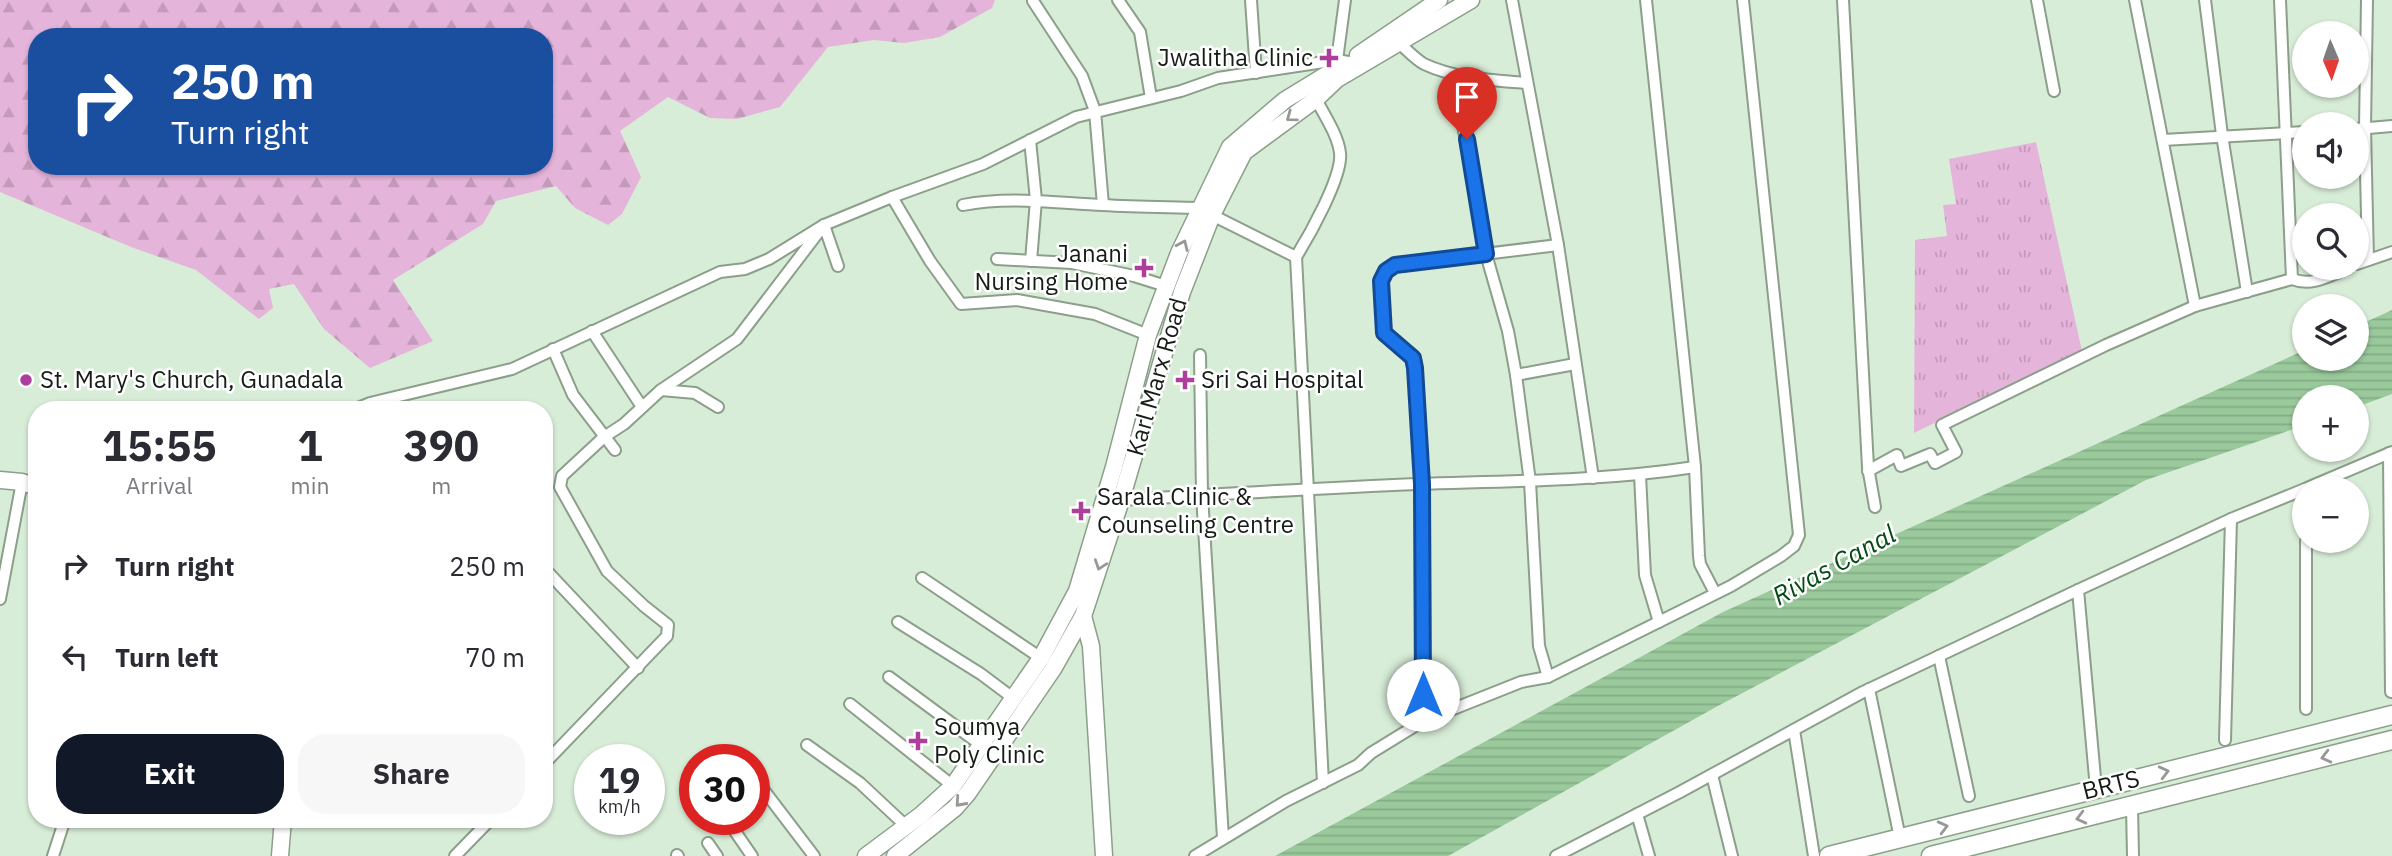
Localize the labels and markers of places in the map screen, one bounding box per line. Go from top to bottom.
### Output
place label: Jwalitha Clinic [1158,41,1313,73]
marker: Jwalitha Clinic [1319,48,1339,68]
pin [1437,67,1497,139]
place label: Janani Nursing Home [974,237,1128,297]
marker: Janani Nursing Home [1134,258,1154,278]
place label: St. Mary's Church, Gunadala [40,363,343,395]
place label: Sri Sai Hospital [1201,363,1364,395]
marker: Sri Sai Hospital [1175,370,1195,390]
marker: St. Mary's Church, Gunadala [18,372,34,388]
place label: Sarala Clinic & Counseling Centre [1097,480,1294,540]
marker: Sarala Clinic & Counseling Centre [1071,501,1091,521]
place label: Soumya Poly Clinic [934,710,1045,770]
marker: Soumya Poly Clinic [908,731,928,751]

